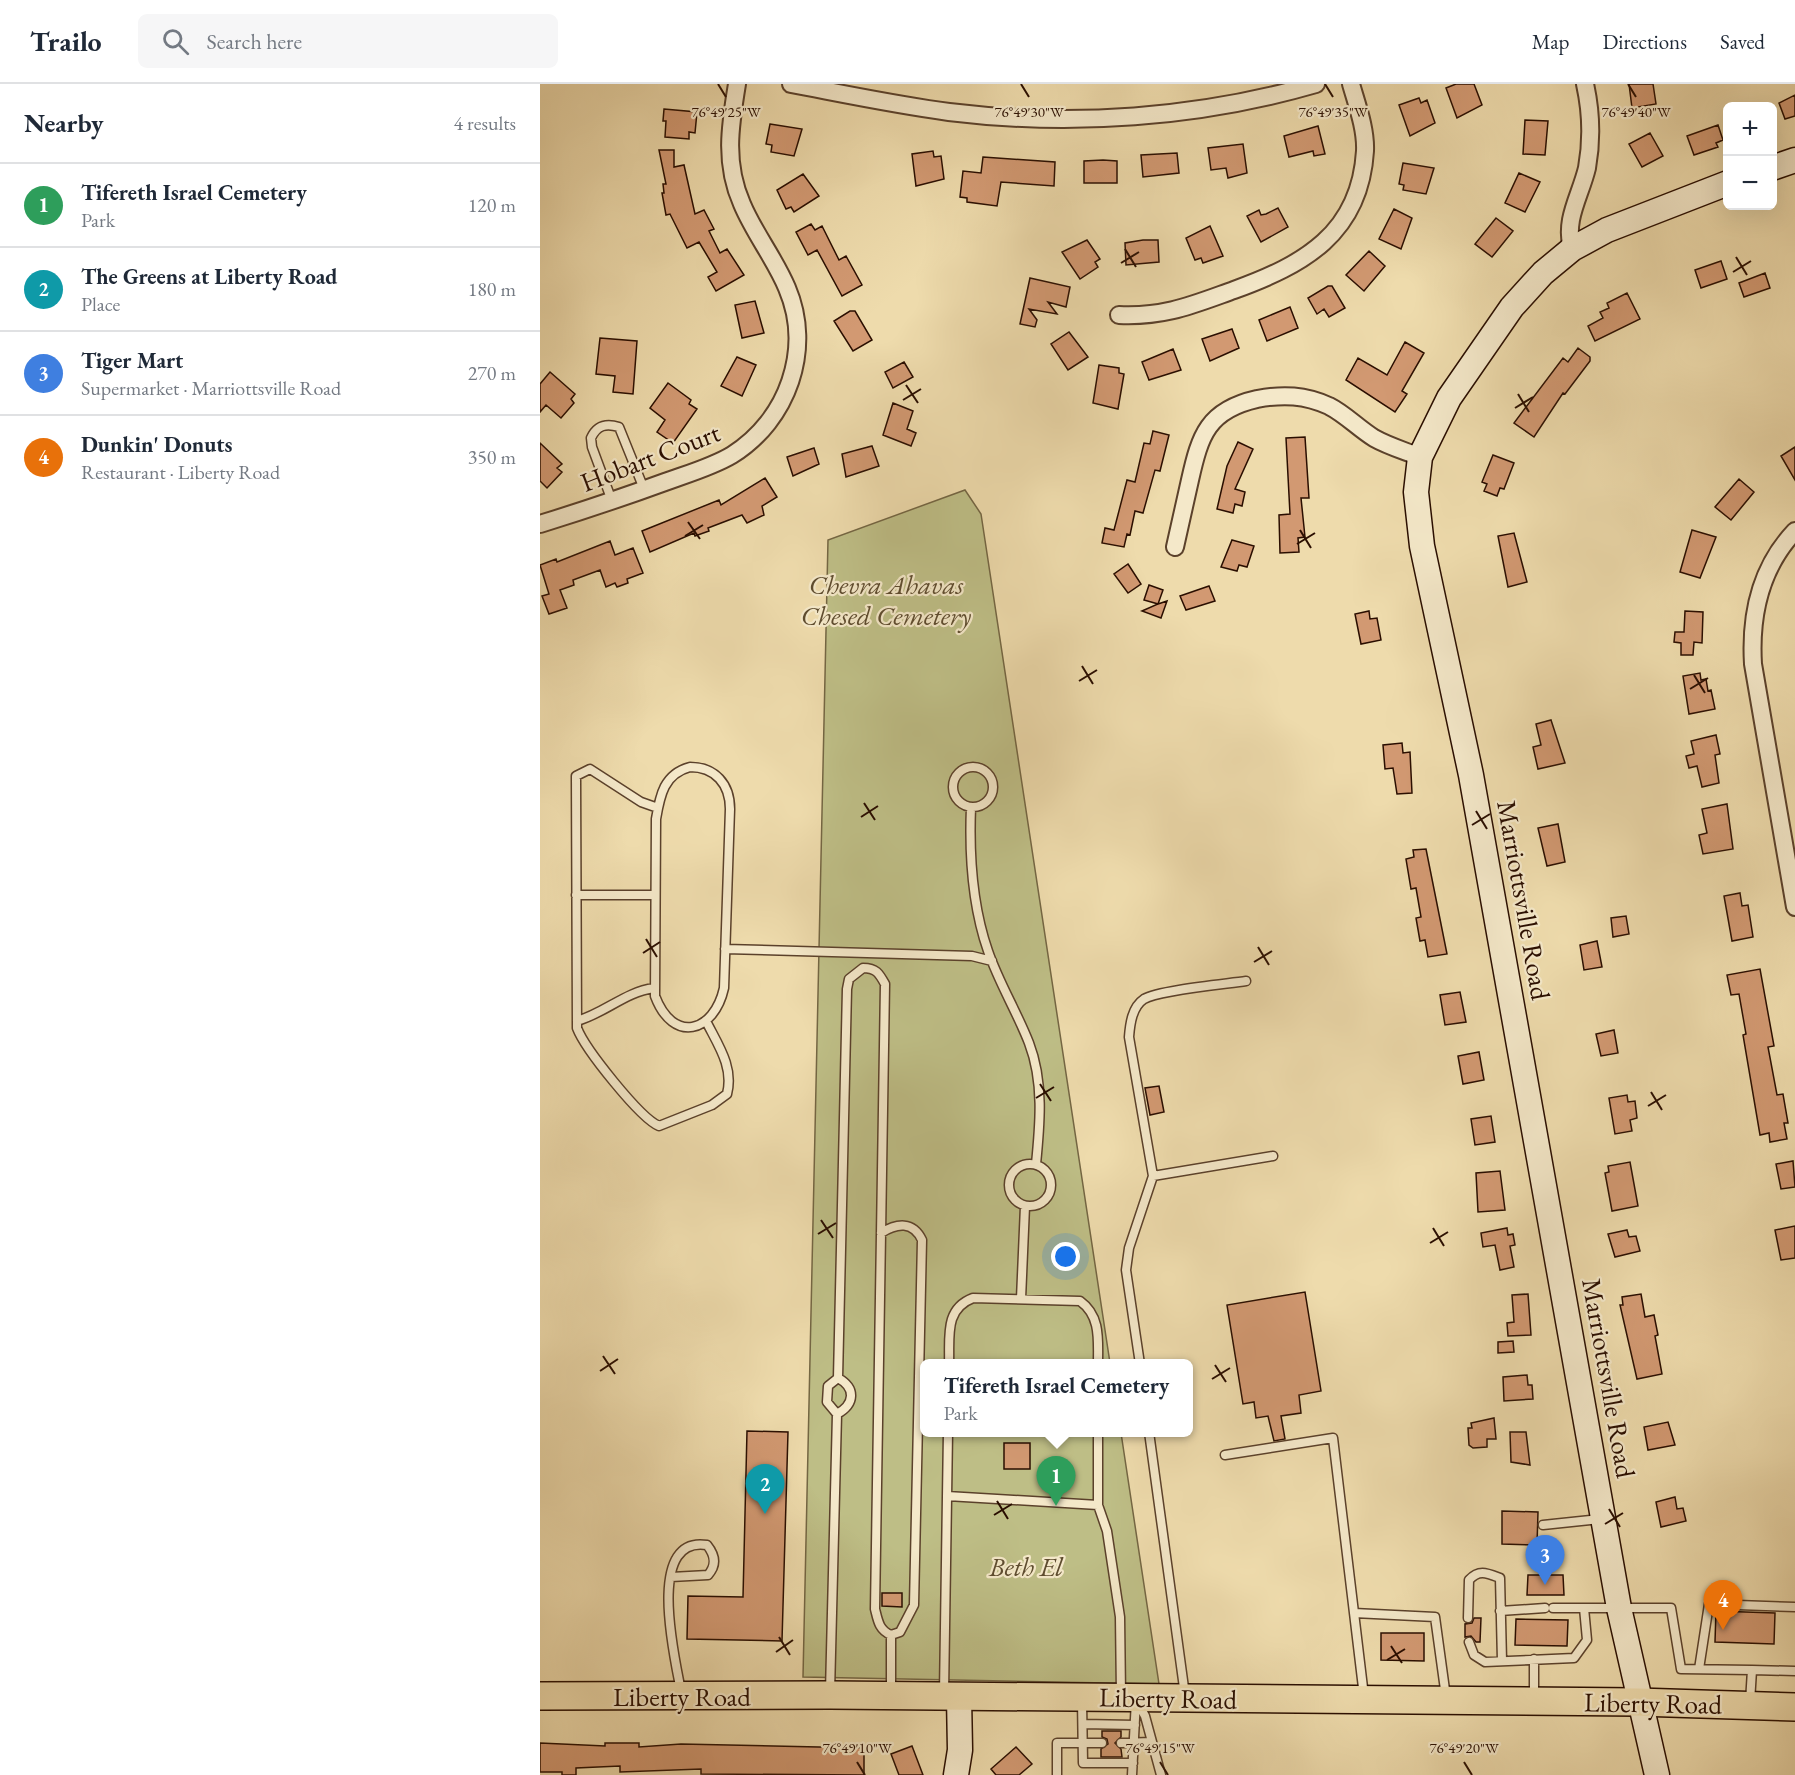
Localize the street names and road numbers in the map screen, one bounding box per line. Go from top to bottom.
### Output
street label: Hobart Court [575,414,725,500]
street label: Marriottsville Road [1489,797,1559,1003]
street label: Marriottsville Road [1574,1275,1644,1481]
street label: Liberty Road [613,1679,751,1714]
street label: Liberty Road [1099,1679,1238,1717]
street label: Liberty Road [1584,1684,1723,1722]

